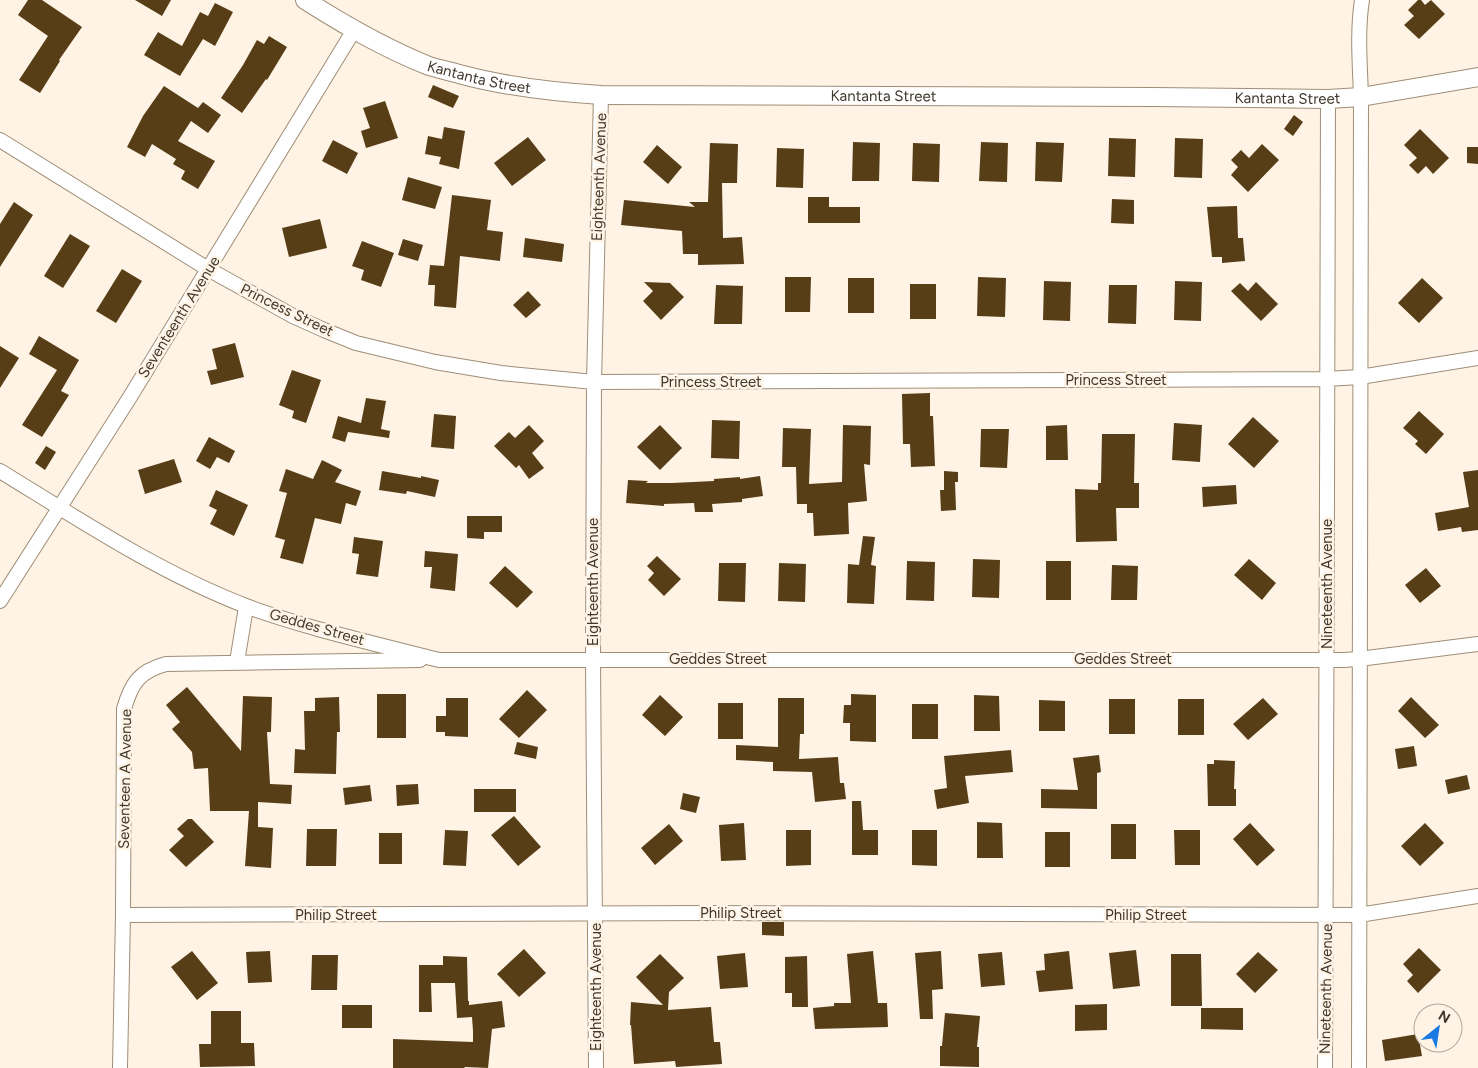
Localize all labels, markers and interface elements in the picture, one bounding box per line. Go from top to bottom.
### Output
street label: Kantanta Street [425,57,532,97]
street label: Kantanta Street [831,87,937,105]
street label: Kantanta Street [1234,89,1341,108]
street label: Eighteenth Avenue [588,113,610,241]
street label: Seventeenth Avenue [134,253,224,381]
street label: Princess Street [237,280,337,340]
street label: Princess Street [1065,371,1167,389]
street label: Princess Street [660,373,762,391]
street label: Eighteenth Avenue [584,518,602,646]
street label: Nineteenth Avenue [1318,519,1336,649]
street label: Geddes Street [267,605,367,649]
street label: Geddes Street [669,650,767,668]
street label: Geddes Street [1074,650,1172,668]
street label: Seventeen A Avenue [115,709,135,849]
street label: Philip Street [700,904,782,922]
street label: Philip Street [295,906,377,924]
street label: Philip Street [1105,906,1187,924]
street label: Eighteenth Avenue [587,923,605,1051]
street label: Nineteenth Avenue [1316,924,1336,1054]
north arrow [1413,1003,1463,1053]
text: N [1435,1007,1453,1027]

